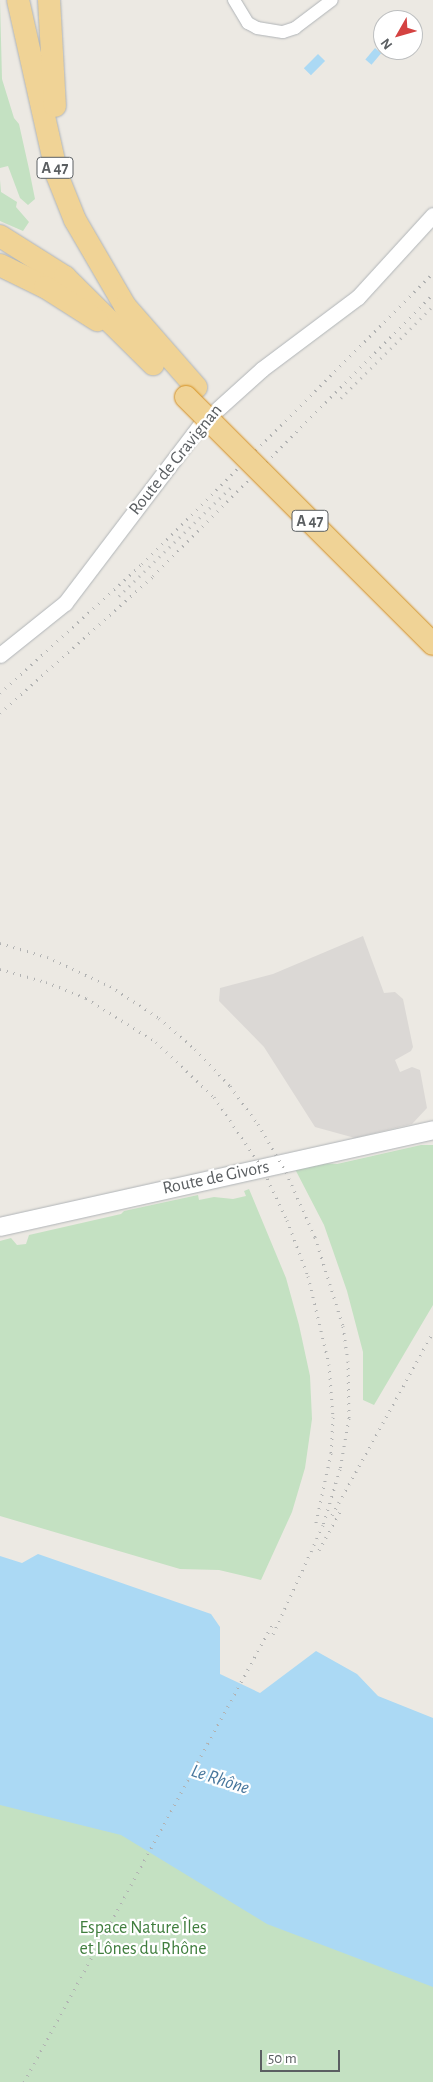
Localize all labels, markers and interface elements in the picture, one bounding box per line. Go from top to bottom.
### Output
north arrow [373,10,423,60]
text: N [378,35,395,52]
road number: A 47 [36,154,74,182]
street label: Route de Gravignan [125,400,227,520]
road number: A 47 [291,508,329,534]
street label: Route de Givors [161,1156,271,1200]
water label: Le Rhône [188,1760,252,1800]
park label: Espace Nature Îles et Lônes du Rhône [79,1918,207,1960]
scale bar [263,2040,343,2072]
text: 50 m [268,2051,297,2066]

